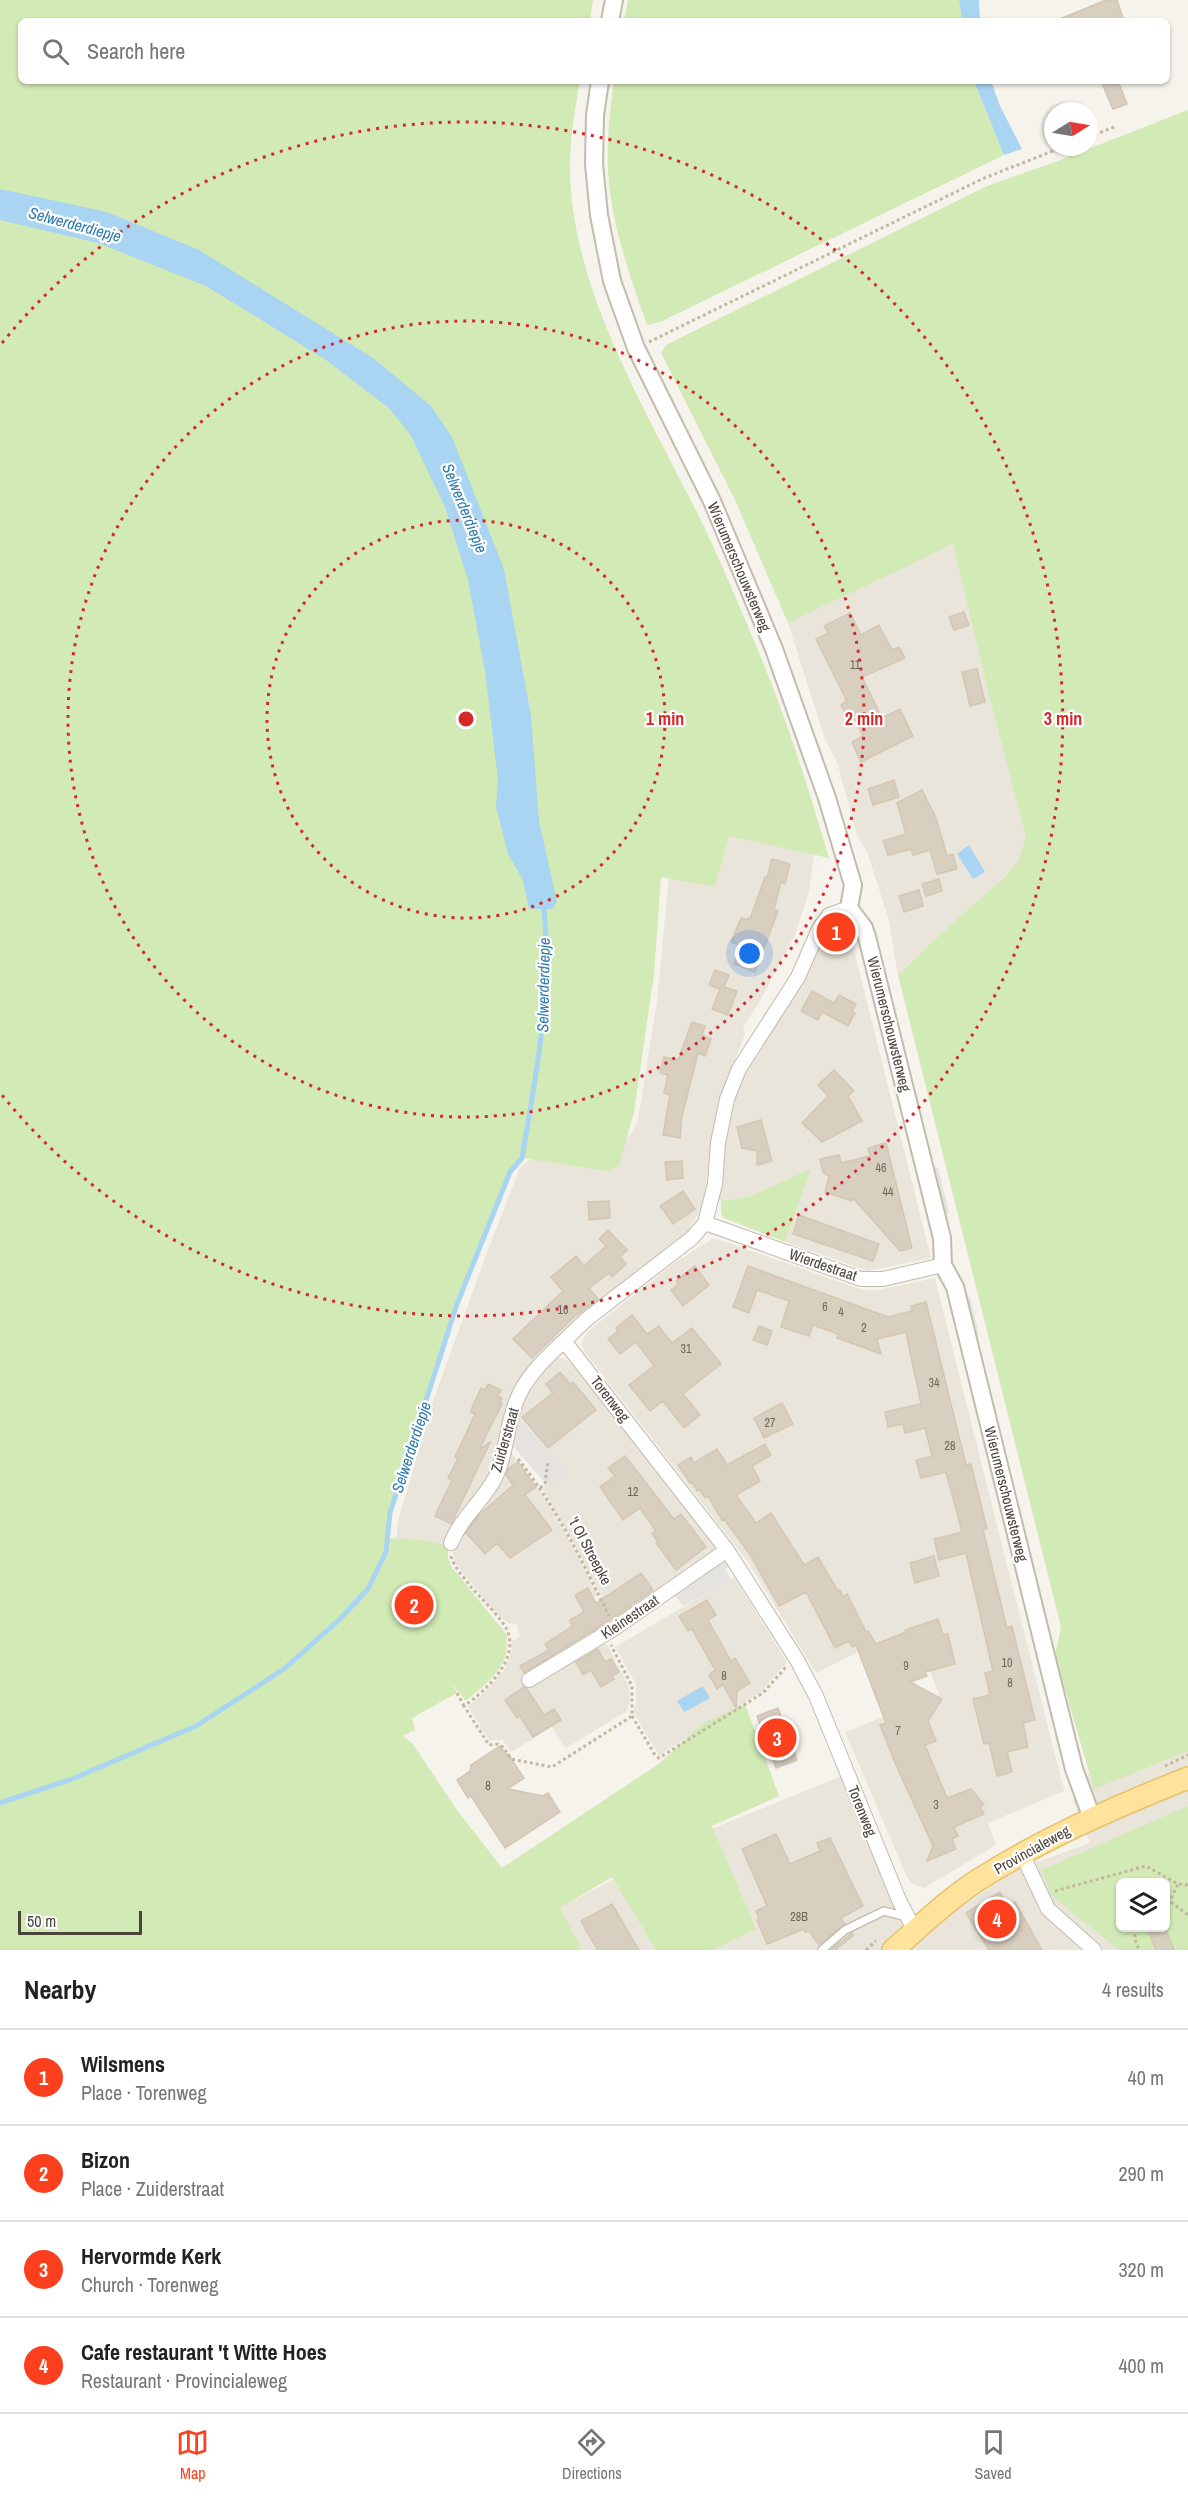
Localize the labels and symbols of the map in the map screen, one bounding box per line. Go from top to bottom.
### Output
north arrow [1044,102,1098,156]
water label: Selwerderdiepje [26,201,124,247]
water label: Selwerderdiepje [437,460,493,556]
street label: Wierumerschouwsterweg [703,499,776,635]
house number: 11 [850,657,861,673]
text: 1 min [646,706,684,731]
text: 2 min [845,706,883,731]
text: 3 min [1044,706,1082,731]
centre of rings [456,709,476,729]
pin: 1 [816,910,856,954]
water label: Selwerderdiepje [531,937,555,1033]
your location [735,939,764,968]
street label: Wierumerschouwsterweg [863,954,916,1094]
house number: 46 [876,1160,886,1176]
house number: 44 [883,1184,894,1200]
street label: Wierdestraat [786,1243,860,1286]
house number: 6 [822,1299,828,1315]
house number: 16 [558,1302,568,1318]
house number: 4 [838,1304,844,1320]
house number: 2 [861,1320,867,1336]
house number: 31 [681,1341,692,1357]
street label: Torenweg [586,1371,635,1426]
house number: 34 [929,1375,940,1391]
water label: Selwerderdiepje [386,1399,436,1495]
street label: Zuiderstraat [485,1405,524,1475]
house number: 27 [765,1415,776,1431]
street label: Wierumerschouwsterweg [980,1424,1033,1564]
house number: 28 [945,1438,955,1454]
house number: 12 [628,1484,638,1500]
street label: 't Ol Streepke [564,1513,617,1589]
pin: 2 [394,1582,434,1628]
street label: Kleinestraat [597,1589,663,1644]
house number: 10 [1002,1655,1012,1671]
house number: 9 [903,1658,909,1674]
house number: 8 [721,1668,727,1684]
house number: 8 [1007,1675,1013,1691]
pin: 3 [758,1716,796,1760]
house number: 7 [895,1723,901,1739]
house number: 8 [485,1778,491,1794]
street label: Torenweg [843,1782,882,1840]
house number: 3 [933,1797,939,1813]
street label: Provincialeweg [990,1820,1074,1879]
pin: 4 [978,1896,1016,1942]
scale bar [18,1908,142,1936]
house number: 28B [790,1909,808,1925]

